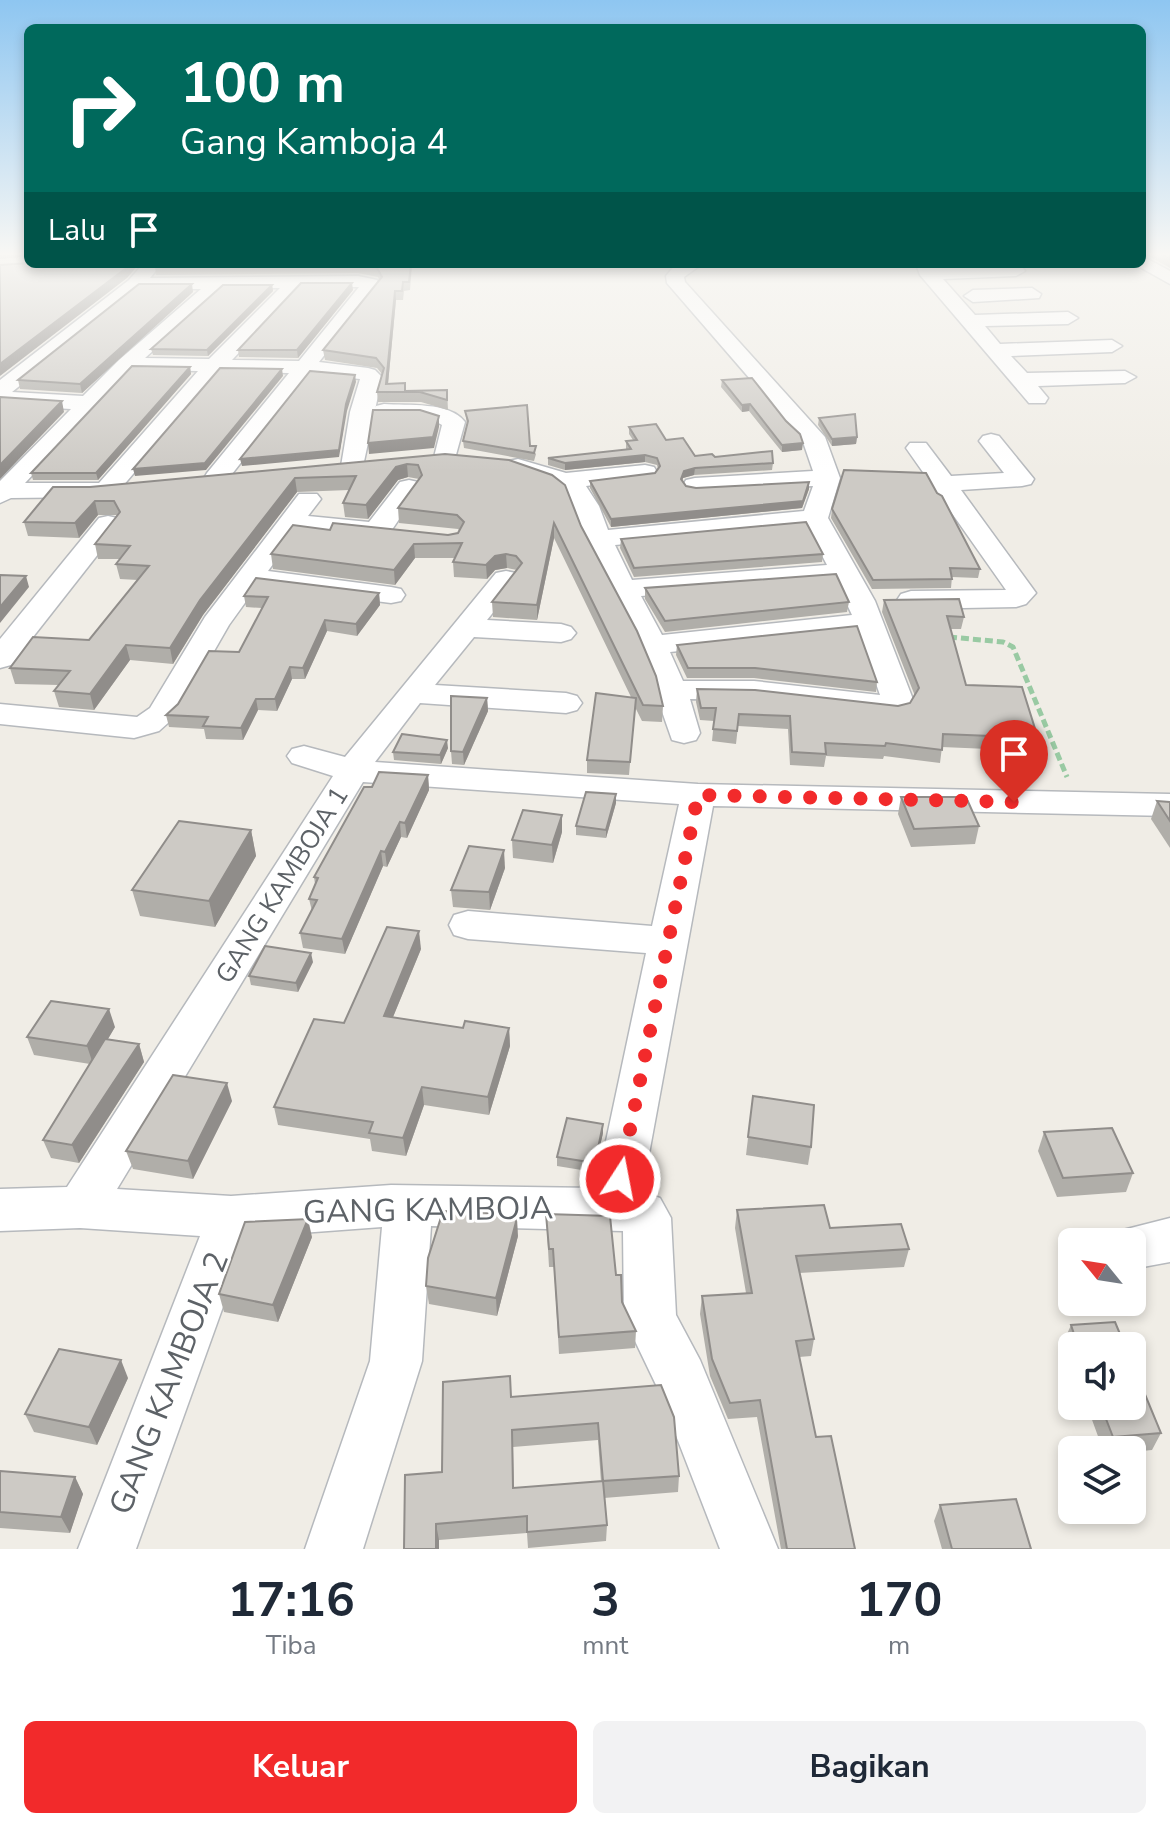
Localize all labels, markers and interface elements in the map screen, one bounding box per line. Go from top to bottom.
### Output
text: 100 m [180,45,345,122]
icon: right [48,56,152,160]
text: Gang Kamboja 4 [180,118,448,167]
icon: arrive [122,208,166,252]
text: Lalu [48,210,106,251]
pin [980,720,1048,802]
icon: arrive [992,732,1036,776]
street label: GANG KAMBOJA 1 [207,780,357,990]
position arrow [578,1137,662,1221]
street label: GANG KAMBOJA [302,1186,554,1234]
north arrow [1058,1228,1146,1316]
map controls [1058,1228,1146,1524]
street label: GANG KAMBOJA 2 [99,1246,239,1520]
button: sound [1058,1332,1146,1420]
button: layers [1058,1436,1146,1524]
text: 17:16 [228,1567,355,1633]
text: 3 [591,1567,620,1633]
text: 170 [856,1567,942,1633]
text: Tiba [266,1628,316,1663]
text: mnt [582,1628,628,1663]
text: m [888,1628,910,1663]
button: Keluar [24,1721,577,1813]
button: Bagikan [593,1721,1146,1813]

